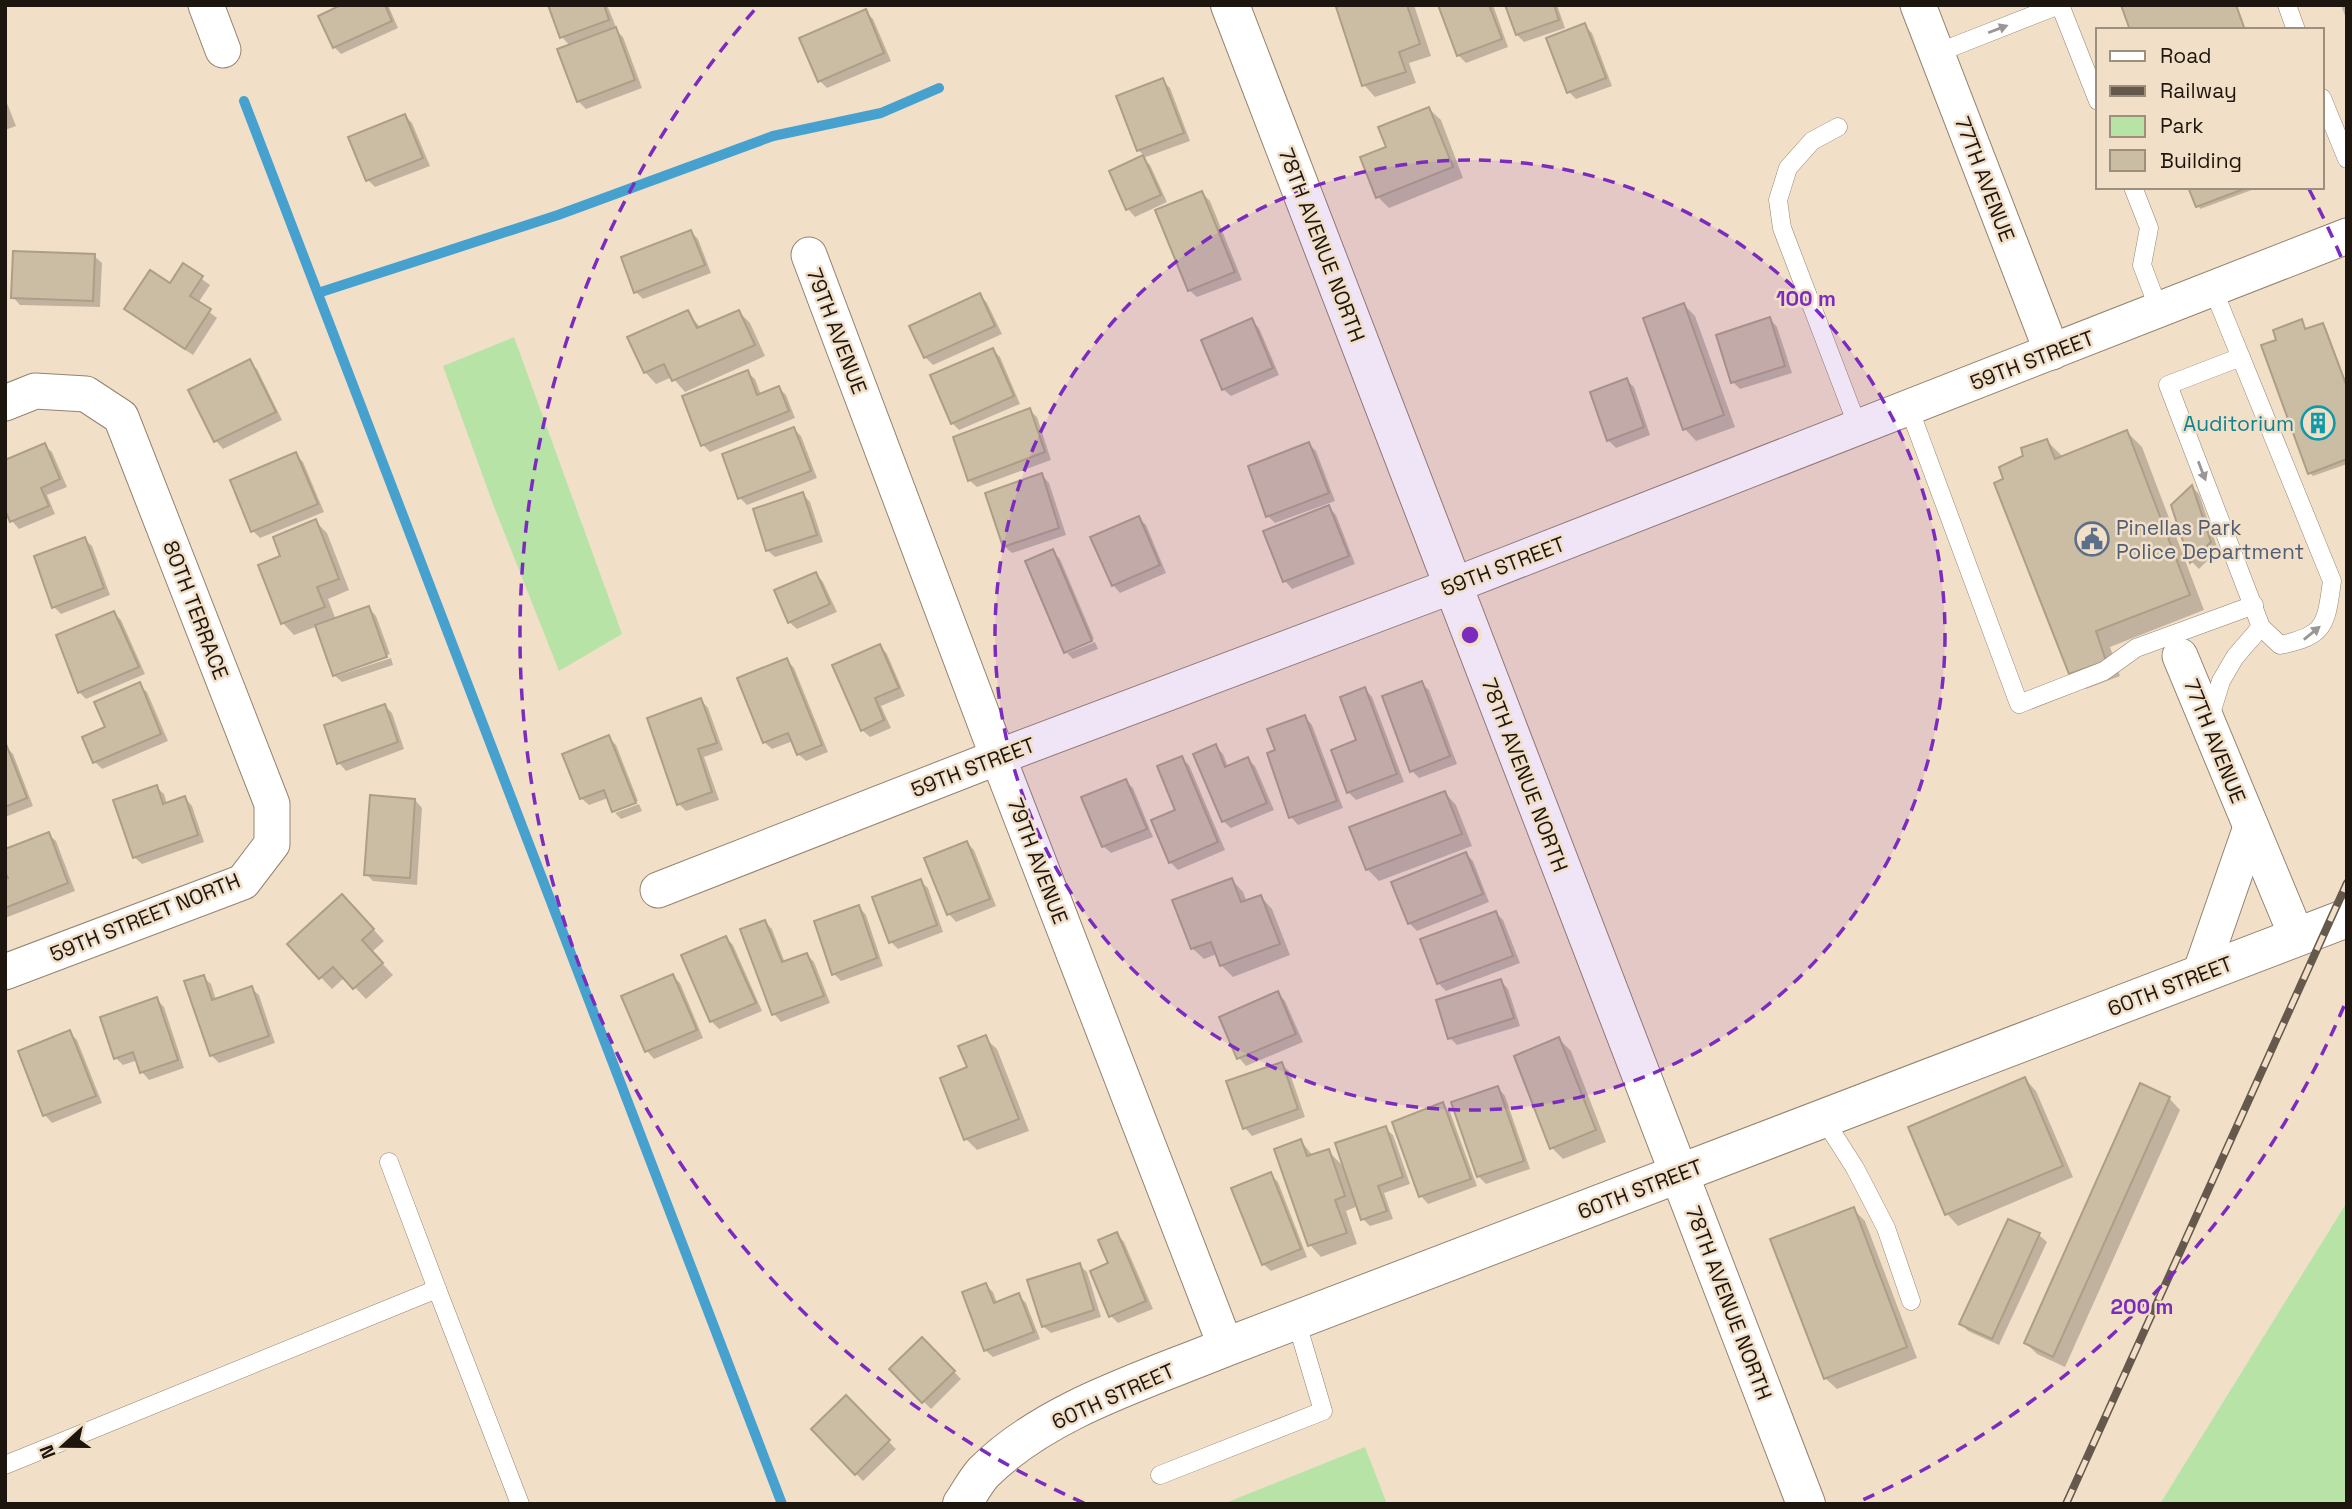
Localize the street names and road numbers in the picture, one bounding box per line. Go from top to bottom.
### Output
street label: 77TH AVENUE [1949,113,2021,245]
street label: 78TH AVENUE NORTH [1273,144,1371,346]
street label: 79TH AVENUE [801,264,873,398]
street label: 59TH STREET [1966,324,2098,396]
street label: 59TH STREET [1437,530,1569,602]
street label: 80TH TERRACE [157,537,235,683]
street label: 78TH AVENUE NORTH [1476,674,1574,876]
street label: 77TH AVENUE [2178,675,2252,807]
street label: 59TH STREET [907,731,1039,803]
street label: 79TH AVENUE [1002,794,1074,928]
street label: 59TH STREET NORTH [46,867,244,967]
street label: 60TH STREET [2104,950,2236,1022]
street label: 60TH STREET [1574,1153,1706,1225]
street label: 78TH AVENUE NORTH [1680,1202,1778,1404]
street label: 60TH STREET [1047,1357,1179,1435]

